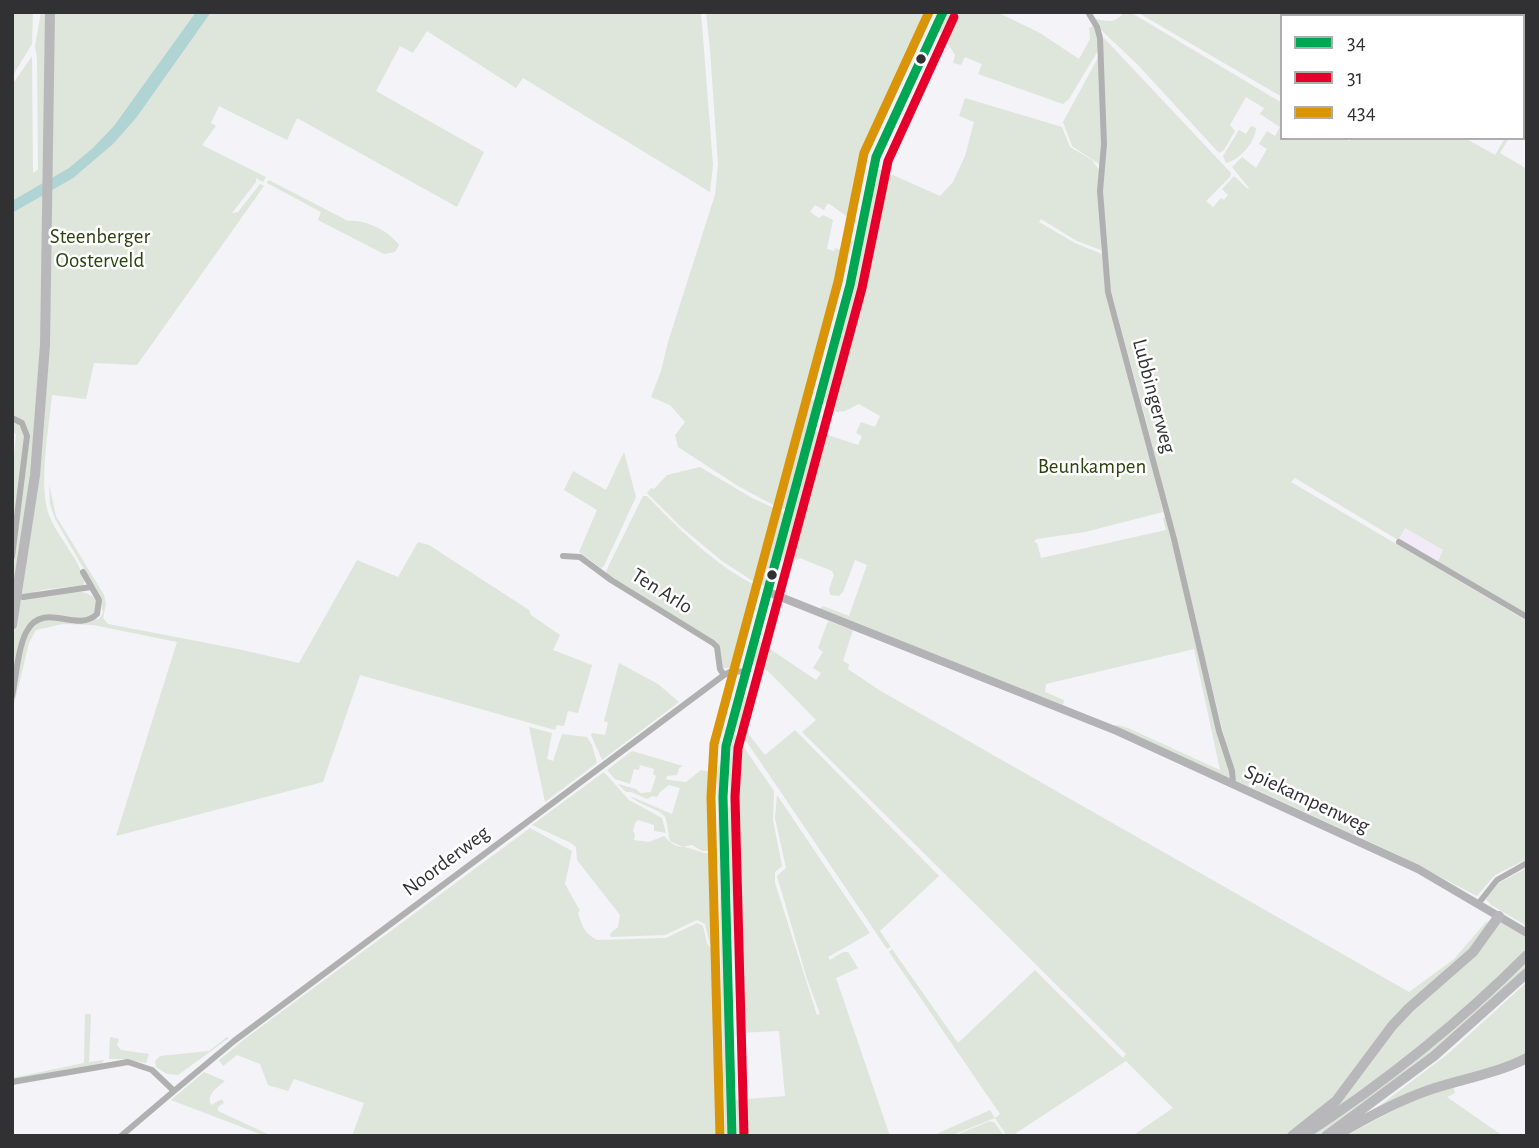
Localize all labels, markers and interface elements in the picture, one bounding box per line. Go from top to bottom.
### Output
legend [1280,14,1525,140]
text: 34 [1347,32,1366,53]
unlabelled marker [914,52,928,66]
text: 31 [1347,67,1363,88]
text: 434 [1347,102,1376,123]
park label: Steenberger Oosterveld [50,224,150,274]
street label: Lubbingerweg [1127,336,1181,456]
park label: Beunkampen [1038,454,1146,480]
street label: Ten Arlo [627,563,697,619]
unlabelled marker [765,568,779,582]
street label: Spiekampenweg [1240,759,1374,839]
street label: Noorderweg [398,820,494,902]

